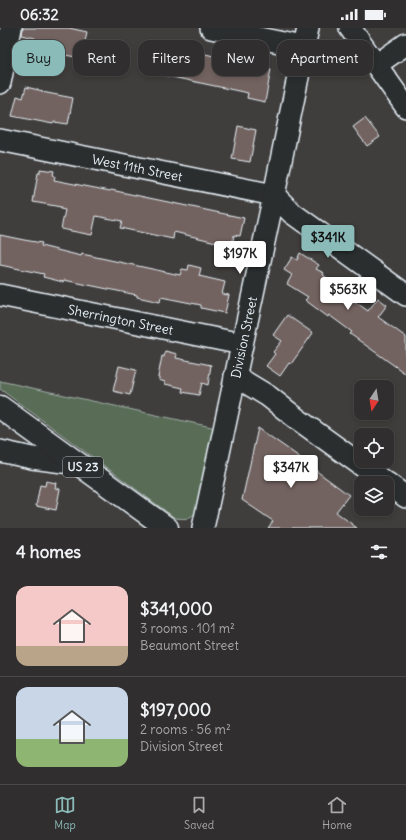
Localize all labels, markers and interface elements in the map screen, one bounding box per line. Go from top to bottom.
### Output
text: 06:32 [20,5,59,24]
chip: Buy [12,40,65,76]
chip: Rent [73,40,130,76]
chip: Filters [138,40,204,76]
chip: New [212,40,269,76]
chip: Apartment [277,40,373,76]
street label: West 11th Street [90,151,184,186]
pin: $341K [300,225,356,259]
text: $341K [310,229,346,246]
pin: $197K [212,241,268,275]
text: $197K [223,245,257,262]
pin: $563K [320,277,376,311]
text: $563K [329,281,367,298]
street label: Division Street [227,294,261,380]
street label: Sherrington Street [66,301,175,339]
north arrow [354,380,394,420]
map controls [354,380,394,516]
button: locate [354,428,394,468]
pin: $347K [263,455,319,489]
road number: US 23 [63,457,103,477]
text: $347K [273,459,309,476]
button: layers [354,476,394,516]
text: 4 homes [16,541,81,563]
icon: filters [368,541,390,563]
text: $341,000 [140,598,213,620]
icon: home [48,602,96,650]
text: 3 rooms · 101 m² [140,620,235,637]
text: Beaumont Street [140,637,239,654]
text: $197,000 [140,699,211,721]
icon: home [48,703,96,751]
text: 2 rooms · 56 m² [140,721,231,738]
text: Division Street [140,738,223,755]
tab: Map [54,794,76,832]
tab: Saved [184,794,214,832]
tab: Home [322,794,352,832]

